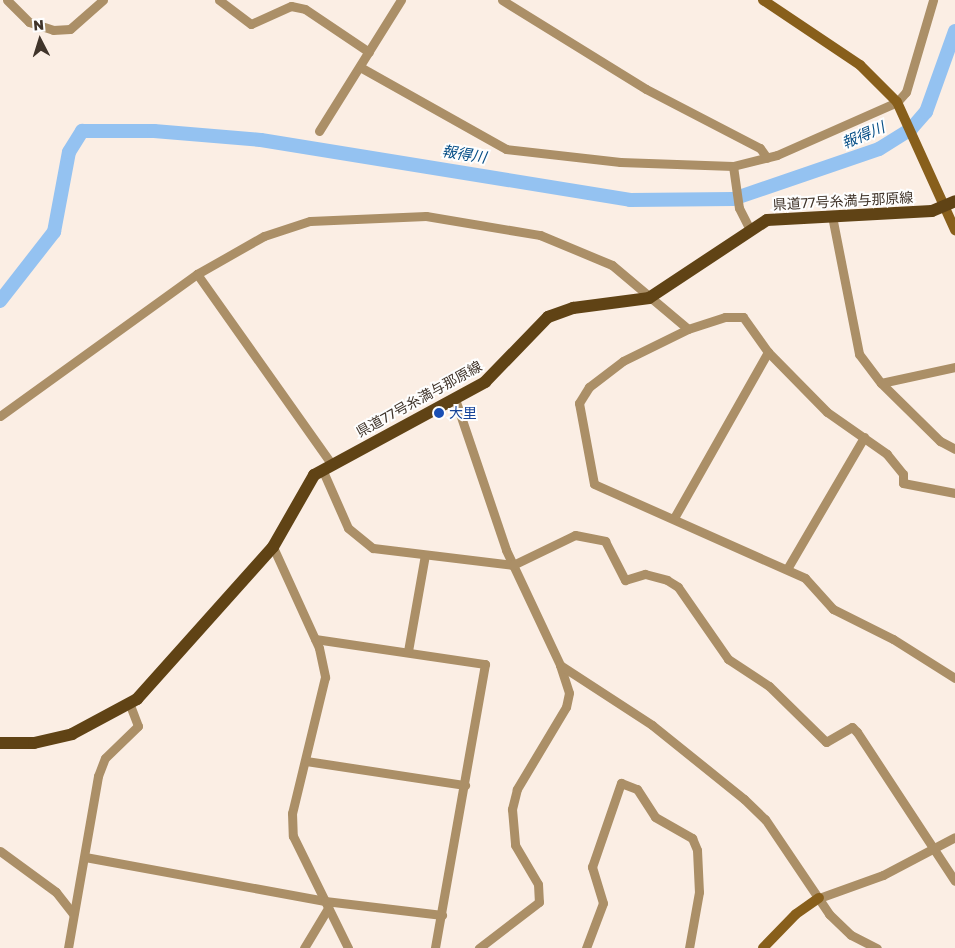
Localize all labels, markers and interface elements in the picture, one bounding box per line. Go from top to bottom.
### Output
north arrow [15,15,65,65]
text: N [33,16,45,33]
water label: 報得川 [839,118,887,152]
water label: 報得川 [440,142,488,166]
street label: 県道77号糸満与那原線 [772,189,914,213]
street label: 県道77号糸満与那原線 [353,358,485,440]
place label: 大里 [449,405,477,421]
marker: 大里 [433,407,445,419]

